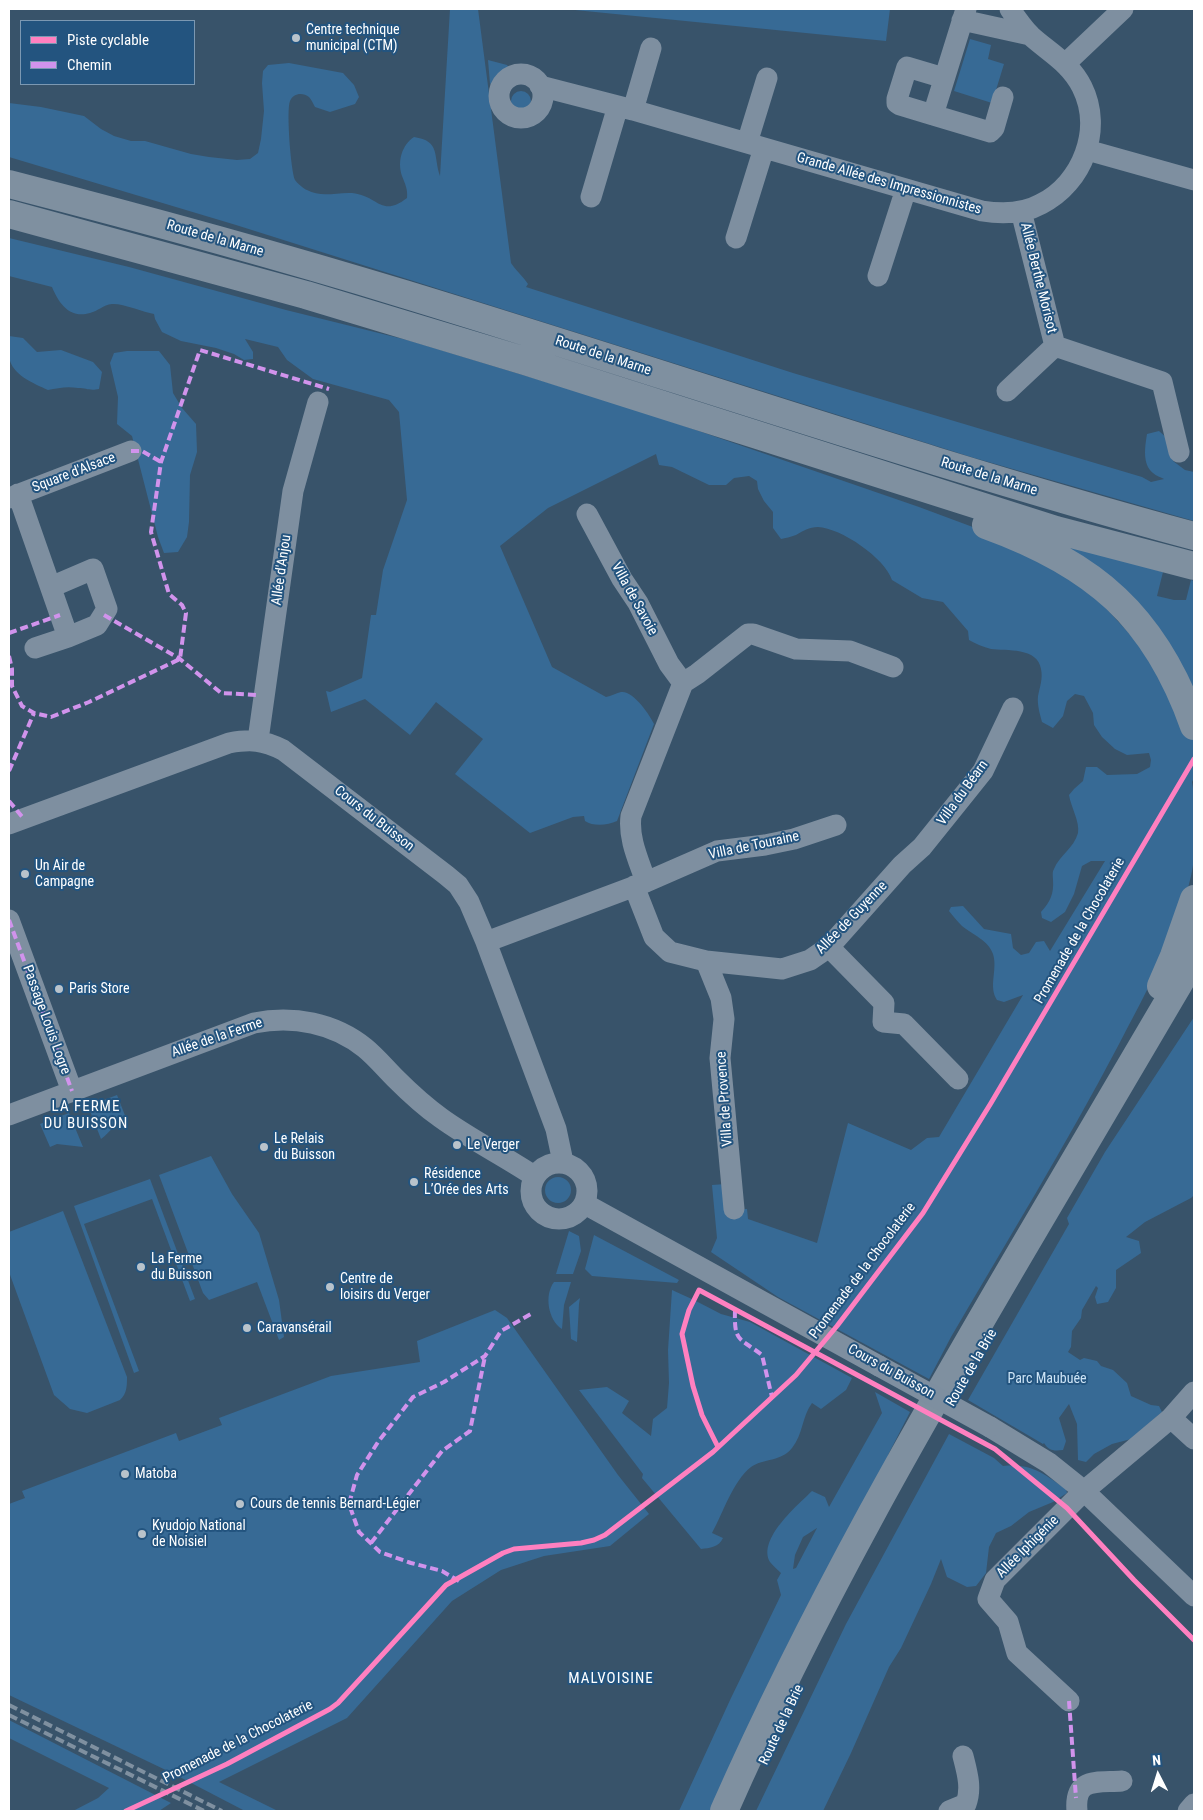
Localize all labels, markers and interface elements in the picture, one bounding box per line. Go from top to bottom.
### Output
legend [20,20,195,85]
place label: Centre technique municipal (CTM) [306,22,400,54]
text: Piste cyclable [67,31,149,49]
marker: Centre technique municipal (CTM) [290,32,302,44]
text: Chemin [67,56,112,74]
street label: Grande Allée des Impressionnistes [795,150,983,218]
street label: Route de la Marne [165,217,265,261]
street label: Allée Berthe Morisot [1016,221,1060,335]
street label: Route de la Marne [553,333,653,379]
street label: Square d'Alsace [30,449,118,497]
street label: Route de la Marne [939,454,1039,500]
street label: Allée d'Anjou [269,534,295,606]
street label: Villa de Savoie [607,560,661,638]
street label: Villa du Béarn [934,757,992,829]
street label: Cours du Buisson [331,783,417,855]
street label: Villa de Touraine [707,828,801,864]
street label: Promenade de la Chocolaterie [1031,855,1129,1007]
place label: Un Air de Campagne [35,858,94,890]
marker: Un Air de Campagne [19,868,31,880]
street label: Allée de Guyenne [813,878,891,958]
street label: Passage Louis Logre [18,963,74,1077]
place label: Paris Store [69,981,129,997]
marker: Paris Store [53,983,65,995]
street label: Allée de la Ferme [169,1015,265,1061]
street label: Villa de Provence [713,1051,737,1147]
district label: LA FERME DU BUISSON [42,1098,130,1133]
place label: Le Relais du Buisson [274,1131,335,1164]
place label: Le Verger [467,1137,519,1153]
marker: Le Verger [451,1139,463,1151]
marker: Le Relais du Buisson [258,1141,270,1153]
place label: Résidence L’Orée des Arts [424,1166,509,1198]
marker: Résidence L’Orée des Arts [408,1176,420,1188]
street label: Promenade de la Chocolaterie [806,1200,920,1342]
place label: La Ferme du Buisson [151,1251,212,1284]
marker: La Ferme du Buisson [135,1261,147,1273]
place label: Centre de loisirs du Verger [340,1271,430,1304]
marker: Centre de loisirs du Verger [324,1281,336,1293]
place label: Caravansérail [257,1320,332,1336]
marker: Caravansérail [241,1322,253,1334]
street label: Route de la Brie [943,1326,1001,1410]
street label: Cours du Buisson [845,1341,937,1403]
park label: Parc Maubuée [1007,1371,1087,1387]
place label: Matoba [135,1466,177,1482]
marker: Matoba [119,1468,131,1480]
place label: Cours de tennis Bernard-Légier [250,1496,420,1512]
marker: Cours de tennis Bernard-Légier [234,1498,246,1510]
street label: Allée Iphigénie [993,1512,1063,1582]
place label: Kyudojo National de Noisiel [152,1518,246,1550]
marker: Kyudojo National de Noisiel [136,1528,148,1540]
district label: MALVOISINE [567,1670,655,1688]
street label: Route de la Brie [756,1682,808,1768]
street label: Promenade de la Chocolaterie [160,1697,316,1787]
north arrow [1133,1750,1183,1800]
text: N [1152,1752,1162,1768]

